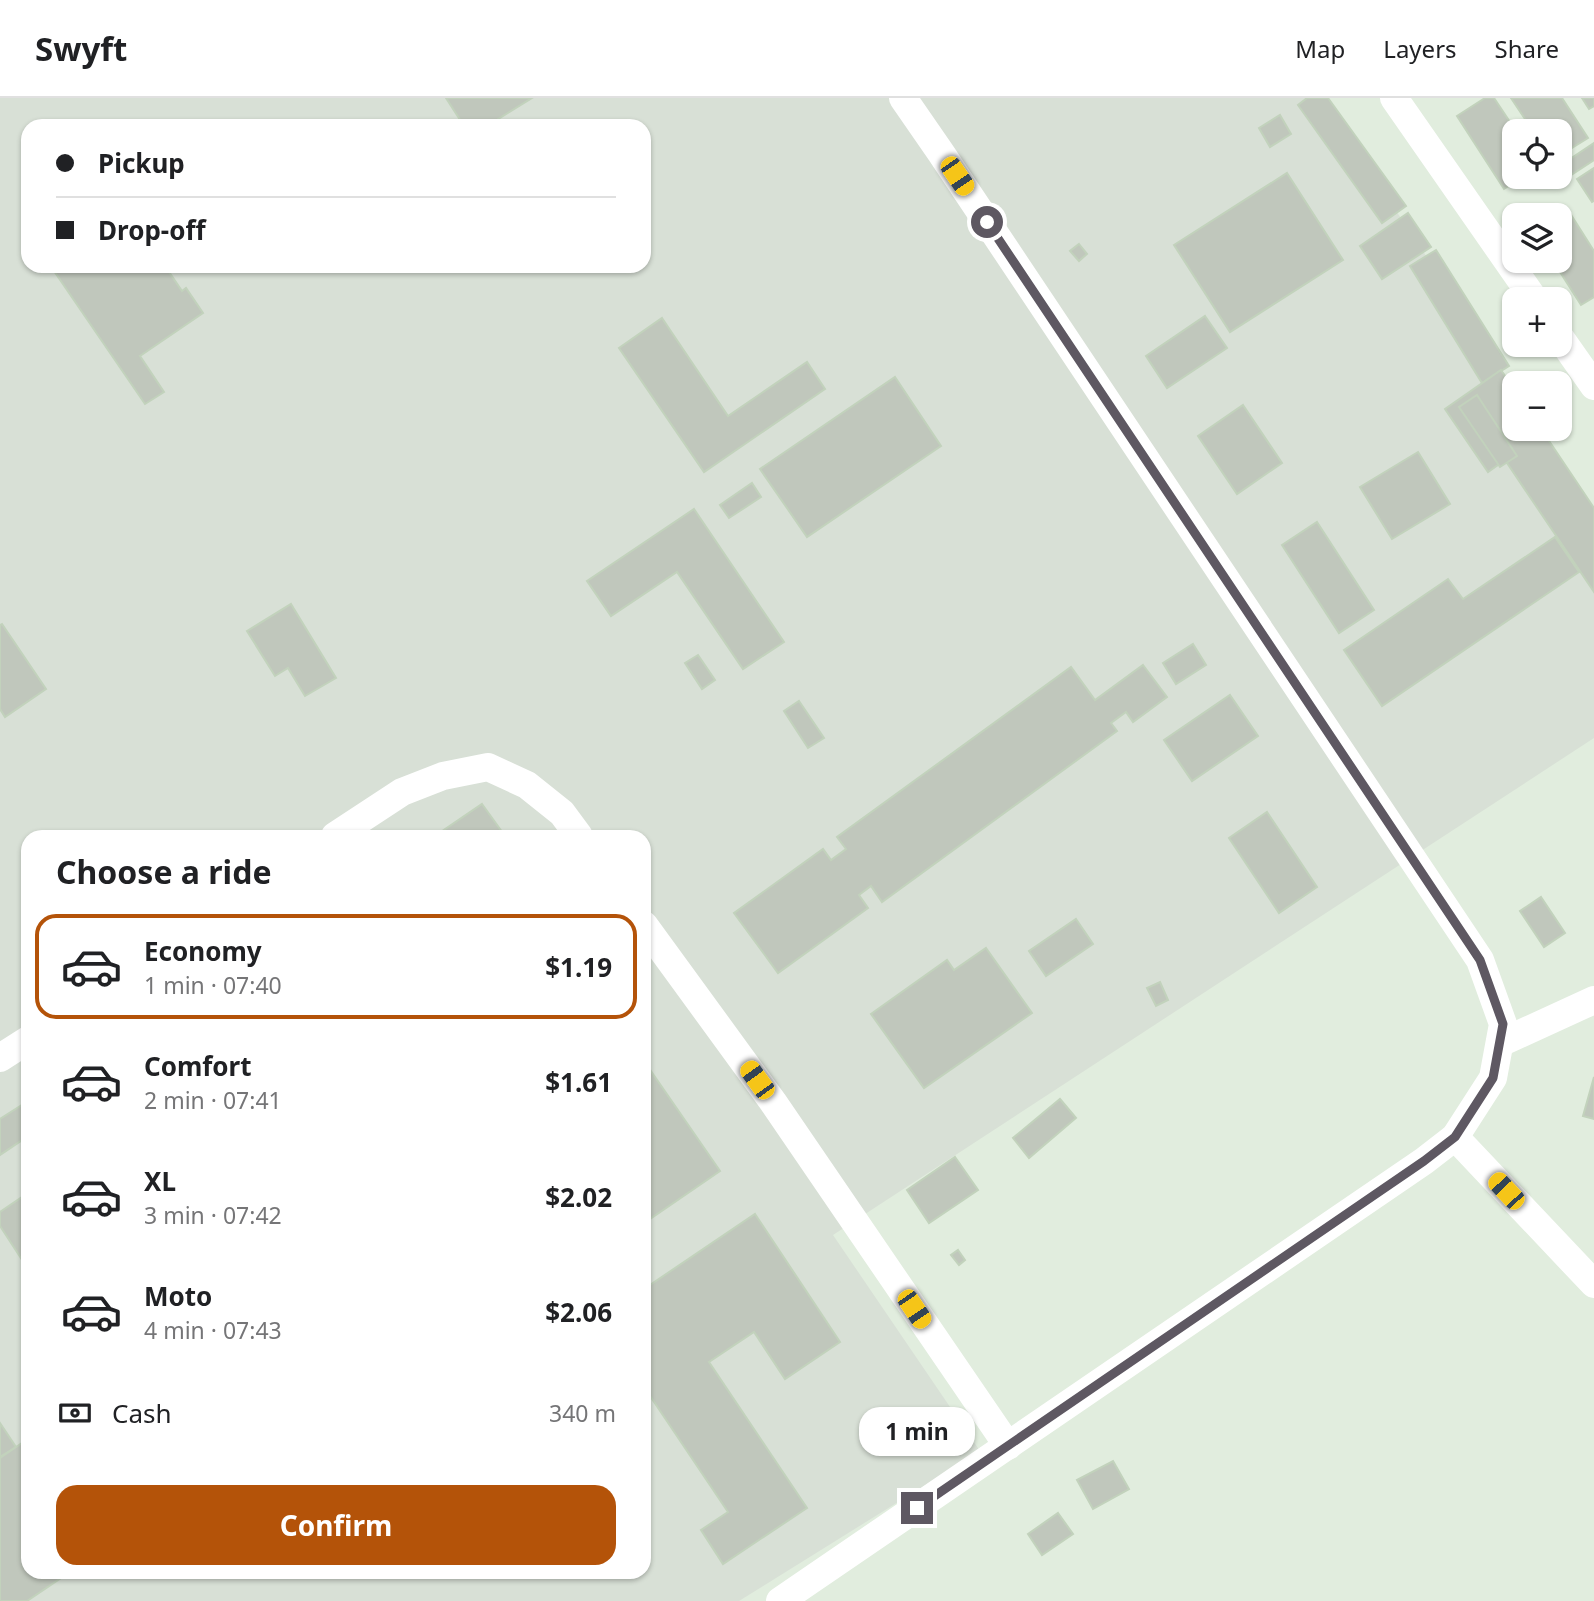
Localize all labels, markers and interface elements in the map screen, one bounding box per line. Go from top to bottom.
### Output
text: Swyft [35,26,127,71]
text: Map [1295,32,1345,65]
text: Layers [1383,32,1457,65]
text: Share [1495,32,1559,65]
map controls [1502,119,1572,441]
button: locate [1502,119,1572,189]
text: Pickup [98,145,185,181]
car [937,153,978,199]
button: layers [1502,203,1572,273]
route start [971,206,1003,238]
text: Drop-off [98,212,205,248]
button: + [1502,287,1572,357]
button: − [1502,371,1572,441]
text: Choose a ride [56,850,272,893]
text: Economy [144,933,262,969]
icon: car [60,935,123,998]
text: $1.19 [545,949,612,985]
text: 1 min · 07:40 [144,969,282,1001]
text: Comfort [144,1048,252,1084]
icon: car [60,1050,123,1113]
car [737,1057,778,1103]
text: $1.61 [545,1064,612,1100]
text: 2 min · 07:41 [144,1084,282,1116]
text: XL [144,1163,176,1199]
icon: car [60,1165,123,1228]
car [1484,1168,1529,1214]
text: $2.02 [545,1179,612,1215]
text: 3 min · 07:42 [144,1199,282,1231]
text: Moto [144,1278,212,1314]
icon: car [60,1280,123,1343]
car [894,1286,935,1332]
text: $2.06 [545,1294,612,1330]
text: 4 min · 07:43 [144,1314,282,1346]
icon: cash [56,1394,94,1432]
text: Cash [112,1395,172,1431]
text: 340 m [549,1397,616,1429]
callout: 1 min [859,1406,975,1456]
text: 1 min [885,1415,949,1447]
button: Confirm [56,1485,616,1565]
route end [901,1492,933,1524]

